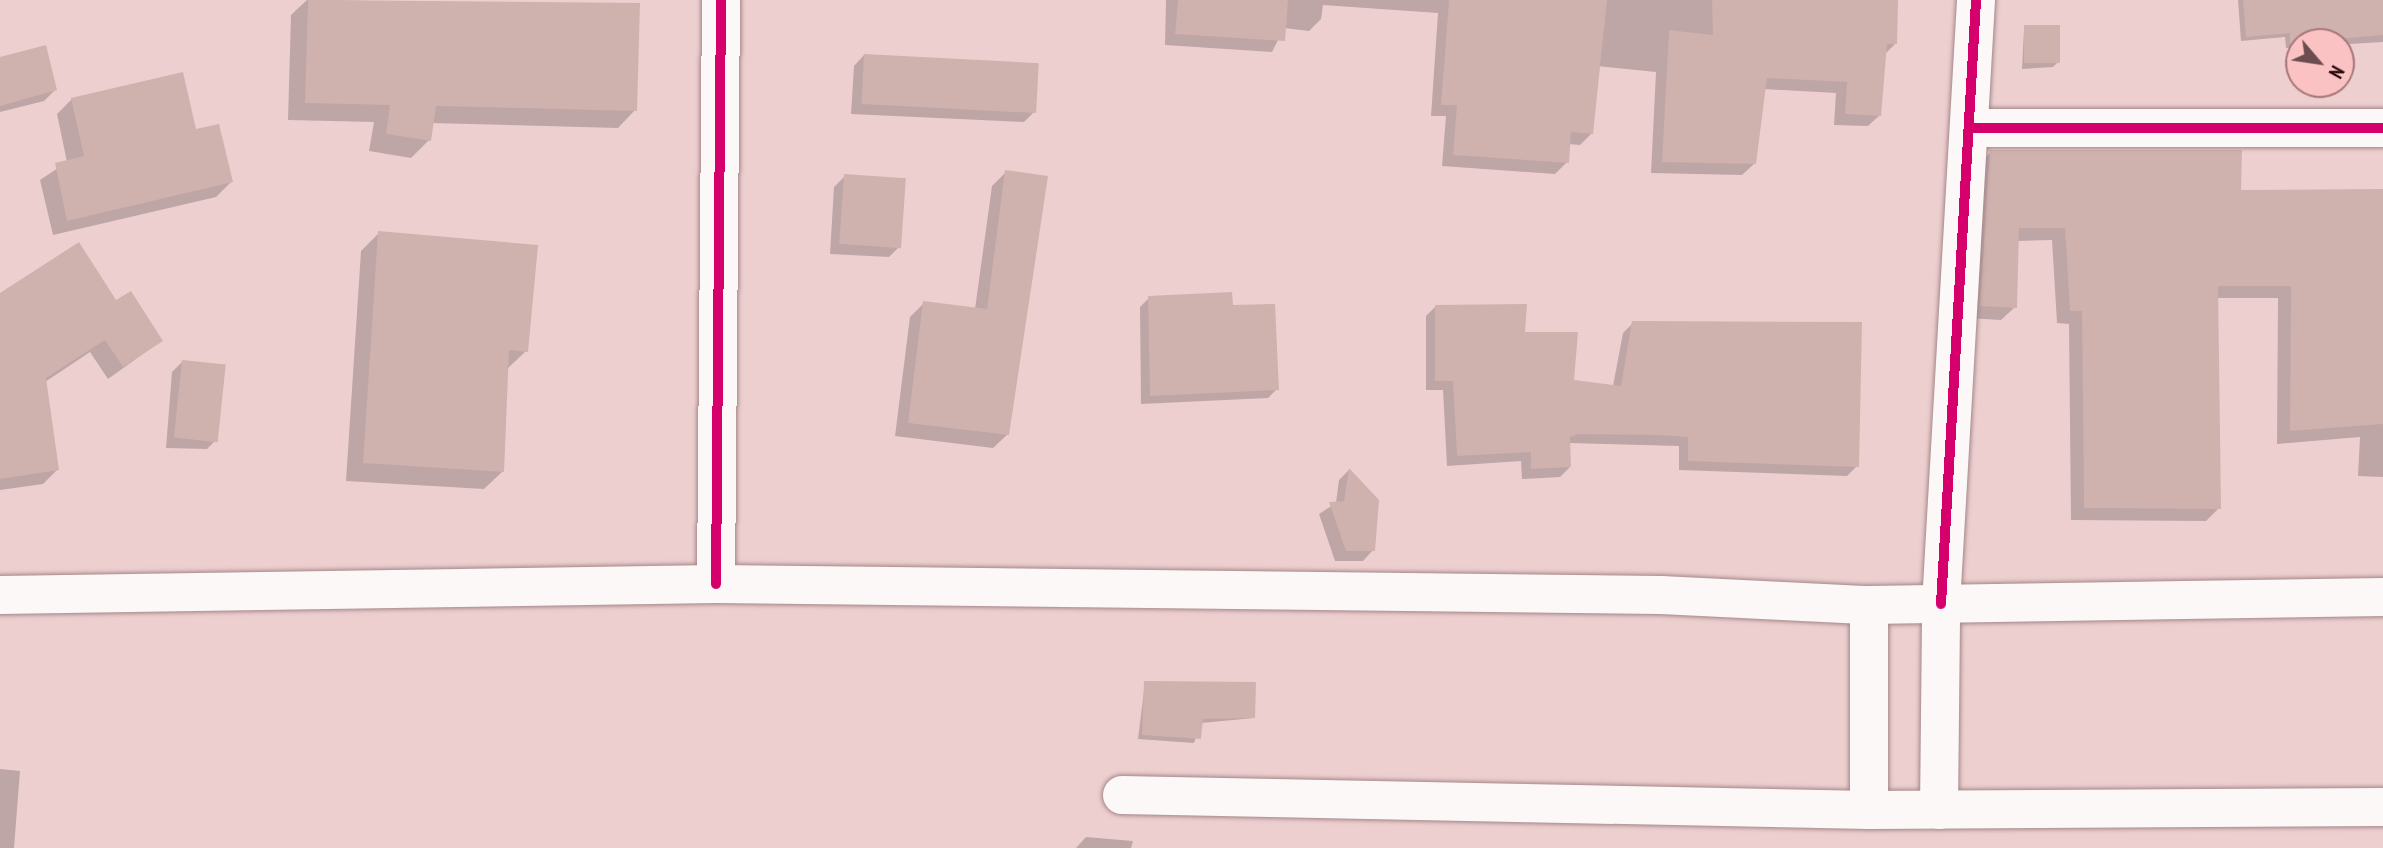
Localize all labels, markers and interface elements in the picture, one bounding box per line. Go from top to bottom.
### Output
north arrow [2285,28,2355,98]
text: N [2324,62,2350,83]

